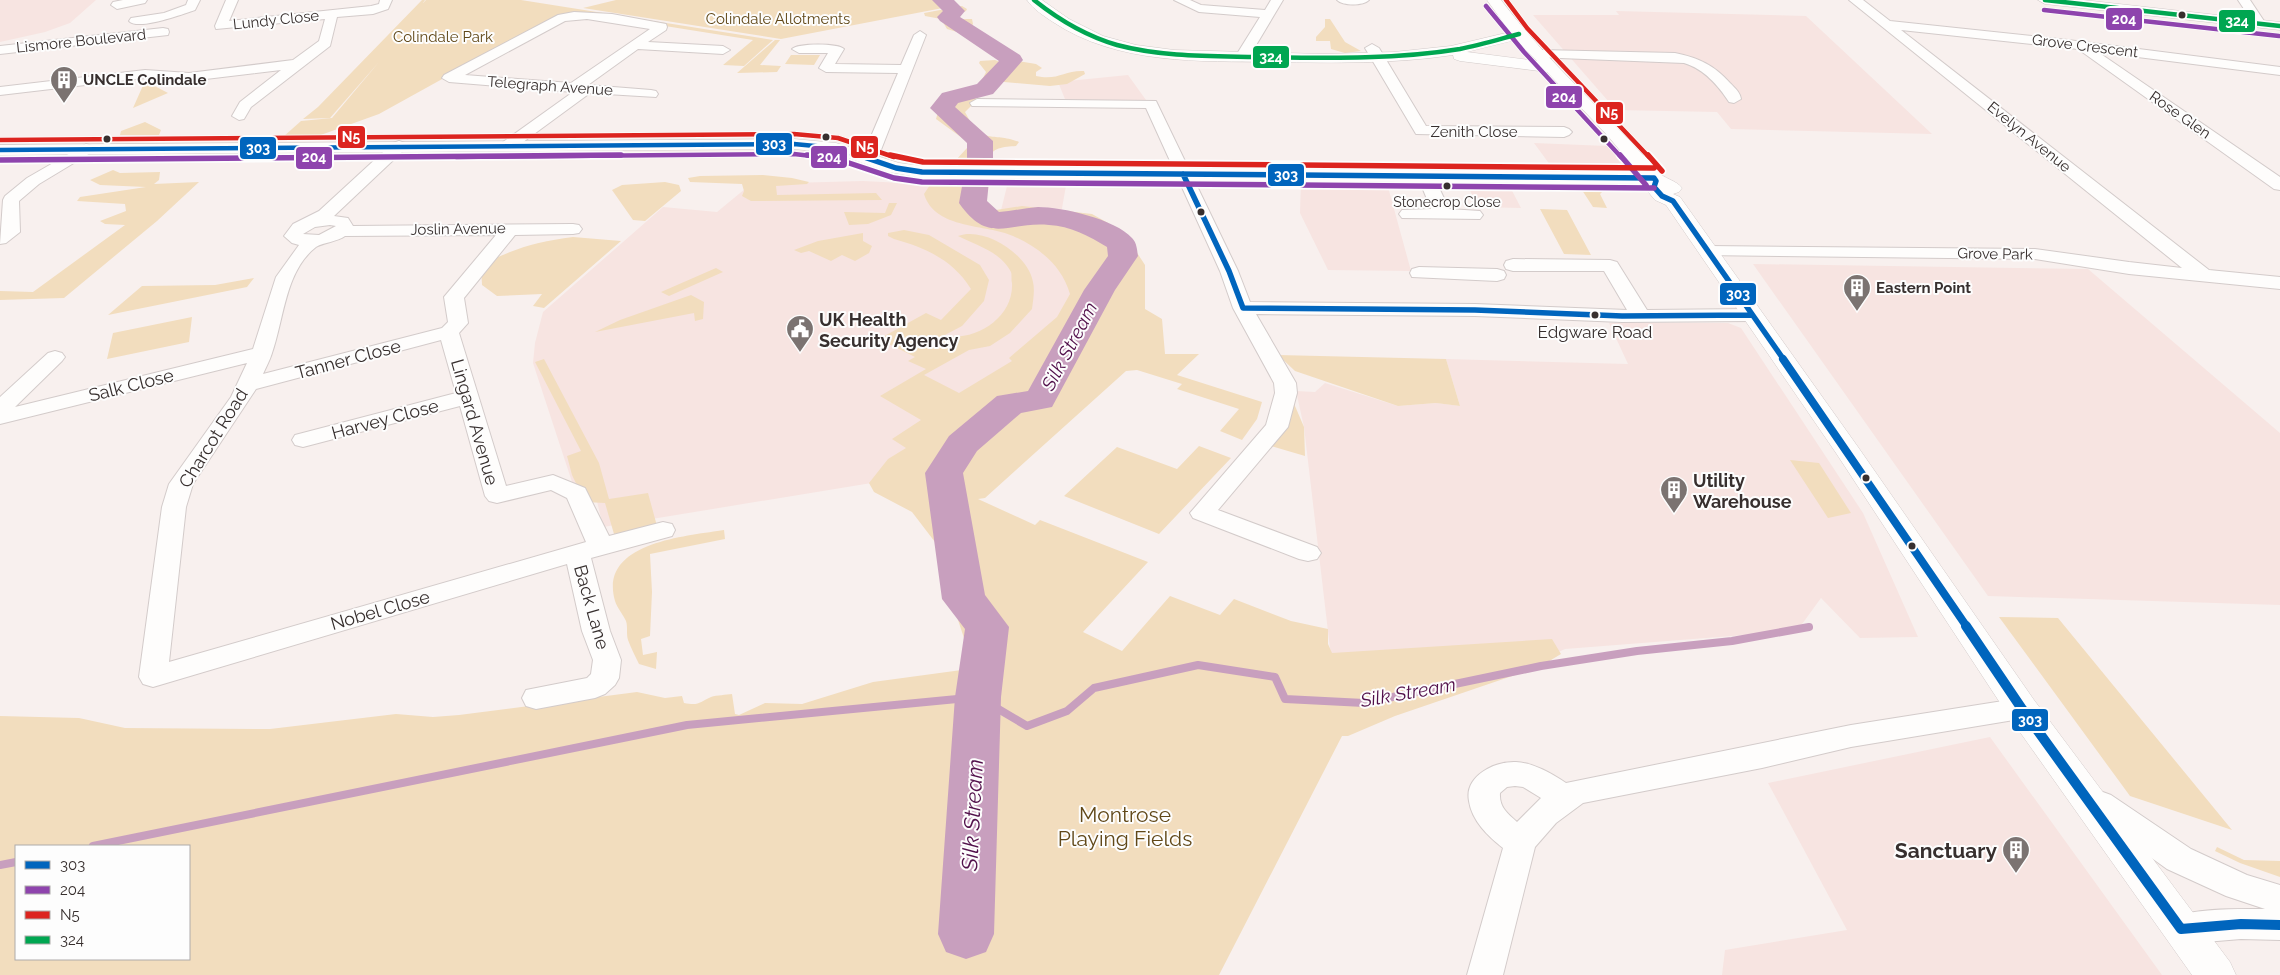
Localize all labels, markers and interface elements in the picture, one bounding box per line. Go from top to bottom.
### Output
street label: Lundy Close [232,7,320,33]
line badge: 204 [2105,7,2143,31]
line badge: 324 [2218,9,2256,33]
park label: Colindale Allotments [706,10,850,28]
unlabelled marker [2177,10,2187,20]
text: 204 [2112,11,2136,27]
text: 324 [2225,13,2249,29]
street label: Lismore Boulevard [15,25,147,57]
park label: Colindale Park [393,28,493,46]
street label: Grove Crescent [2031,31,2139,61]
line badge: 324 [1252,45,1290,69]
text: 324 [1259,49,1283,65]
building icon: UNCLE Colindale [49,65,79,104]
place label: UNCLE Colindale [83,71,206,89]
street label: Telegraph Avenue [487,73,614,99]
line badge: 204 [1545,85,1583,109]
street label: Rose Glen [2146,87,2214,143]
text: 204 [1552,89,1576,105]
street label: Evelyn Avenue [1984,98,2074,176]
line badge: N5 [1595,101,1624,125]
text: N5 [1600,105,1618,121]
street label: Zenith Close [1431,123,1518,141]
line badge: N5 [337,125,366,149]
text: N5 [342,129,360,145]
line badge: 303 [755,132,793,156]
unlabelled marker [821,132,831,142]
unlabelled marker [102,134,112,144]
unlabelled marker [1599,134,1609,144]
line badge: N5 [850,135,879,159]
line badge: 303 [239,136,277,160]
text: 303 [762,136,786,152]
text: N5 [856,139,874,155]
text: 303 [246,140,270,156]
line badge: 204 [810,145,848,169]
line badge: 204 [295,146,333,170]
text: 204 [302,149,326,165]
text: 204 [817,149,841,165]
line badge: 303 [1267,163,1305,187]
text: 303 [1274,167,1298,183]
marker: Stonecrop Close [1442,181,1452,191]
place label: Stonecrop Close [1393,194,1501,210]
unlabelled marker [1196,207,1206,217]
street label: Joslin Avenue [410,219,506,239]
street label: Grove Park [1957,244,2033,264]
building icon: Eastern Point [1842,273,1872,312]
place label: Eastern Point [1876,279,1971,297]
line badge: 303 [1719,282,1757,306]
text: 303 [1726,286,1750,302]
water label: Silk Stream [1036,298,1101,395]
place label: UK Health Security Agency [819,309,959,351]
marker: Edgware Road [1590,310,1600,320]
public building icon: UK Health Security Agency [785,314,815,353]
place label: Edgware Road [1538,322,1652,342]
street label: Tanner Close [293,335,403,383]
street label: Lingard Avenue [447,356,503,488]
street label: Salk Close [86,364,176,406]
street label: Charcot Road [174,385,252,491]
street label: Harvey Close [329,395,441,443]
place label: Utility Warehouse [1693,470,1792,512]
unlabelled marker [1861,473,1871,483]
building icon: Utility Warehouse [1659,475,1689,514]
unlabelled marker [1907,541,1917,551]
street label: Back Lane [570,562,614,652]
street label: Nobel Close [328,586,432,634]
water label: Silk Stream [1358,673,1457,711]
line badge: 303 [2011,708,2049,732]
text: 303 [2018,712,2042,728]
water label: Silk Stream [956,758,988,873]
park label: Montrose Playing Fields [1058,802,1192,851]
building icon: Sanctuary [2001,835,2031,874]
place label: Sanctuary [1895,838,1997,863]
legend [15,845,190,960]
text: 303 [60,856,85,874]
text: 204 [60,881,85,899]
text: N5 [60,906,80,924]
text: 324 [60,931,84,949]

